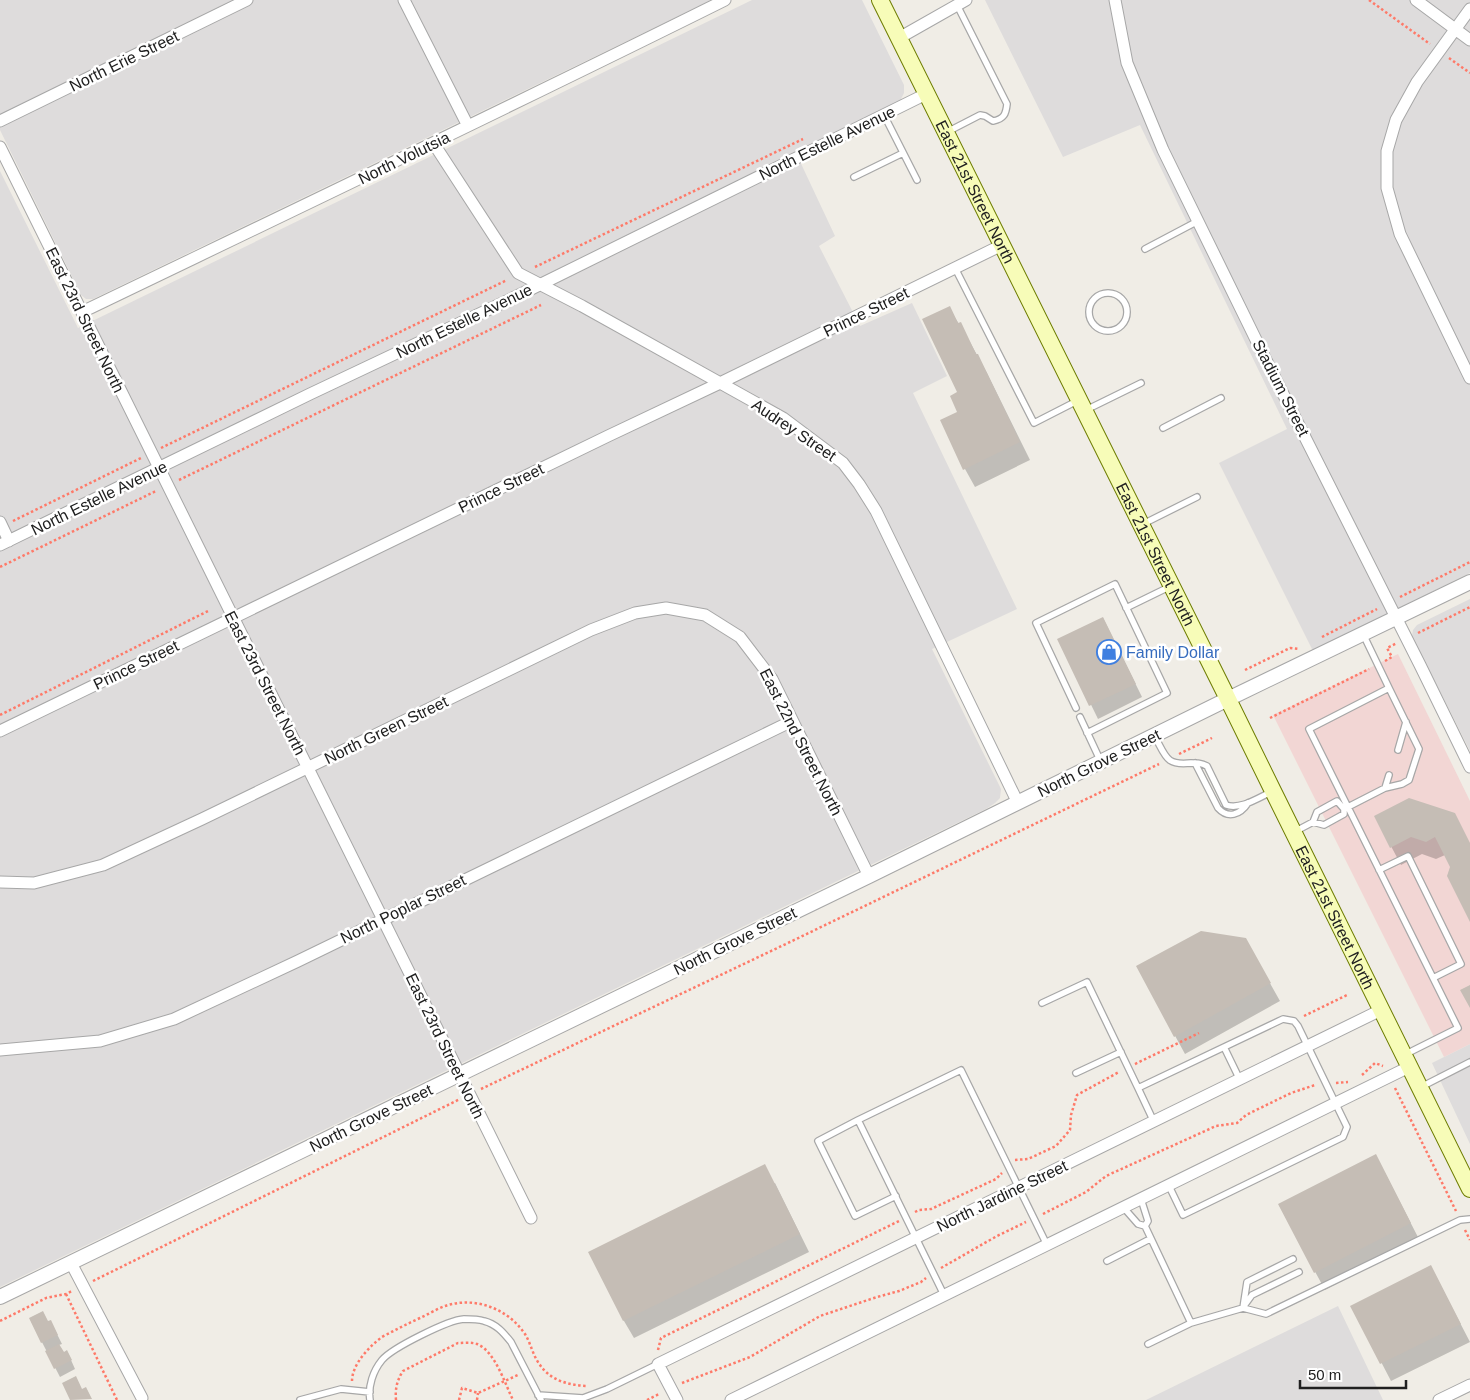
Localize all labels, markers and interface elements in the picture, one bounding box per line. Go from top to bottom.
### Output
street label: North Erie Street [67,27,182,95]
street label: North Estelle Avenue [756,103,898,183]
street label: East 21st Street North [933,117,1018,266]
street label: North Volutsia [356,128,453,187]
street label: East 23rd Street North [42,245,128,395]
street label: North Estelle Avenue [393,281,535,361]
street label: Prince Street [821,284,912,340]
street label: Stadium Street [1249,337,1313,439]
street label: Audrey Street [749,396,840,465]
street label: North Estelle Avenue [28,458,170,538]
street label: Prince Street [456,460,547,516]
street label: East 21st Street North [1113,480,1199,628]
street label: East 23rd Street North [221,608,309,758]
street label: Prince Street [91,637,182,693]
shop icon: Family Dollar [1096,639,1122,665]
place label: Family Dollar [1126,644,1220,661]
street label: East 22nd Street North [756,666,846,818]
street label: North Green Street [322,692,451,767]
street label: North Grove Street [1035,726,1164,800]
street label: East 21st Street North [1293,843,1378,992]
street label: North Poplar Street [338,871,469,947]
street label: North Grove Street [671,904,800,978]
street label: East 23rd Street North [402,971,488,1121]
street label: North Grove Street [307,1081,436,1155]
street label: North Jardine Street [934,1157,1071,1235]
scale bar [1300,1358,1406,1390]
text: 50 m [1308,1366,1341,1383]

